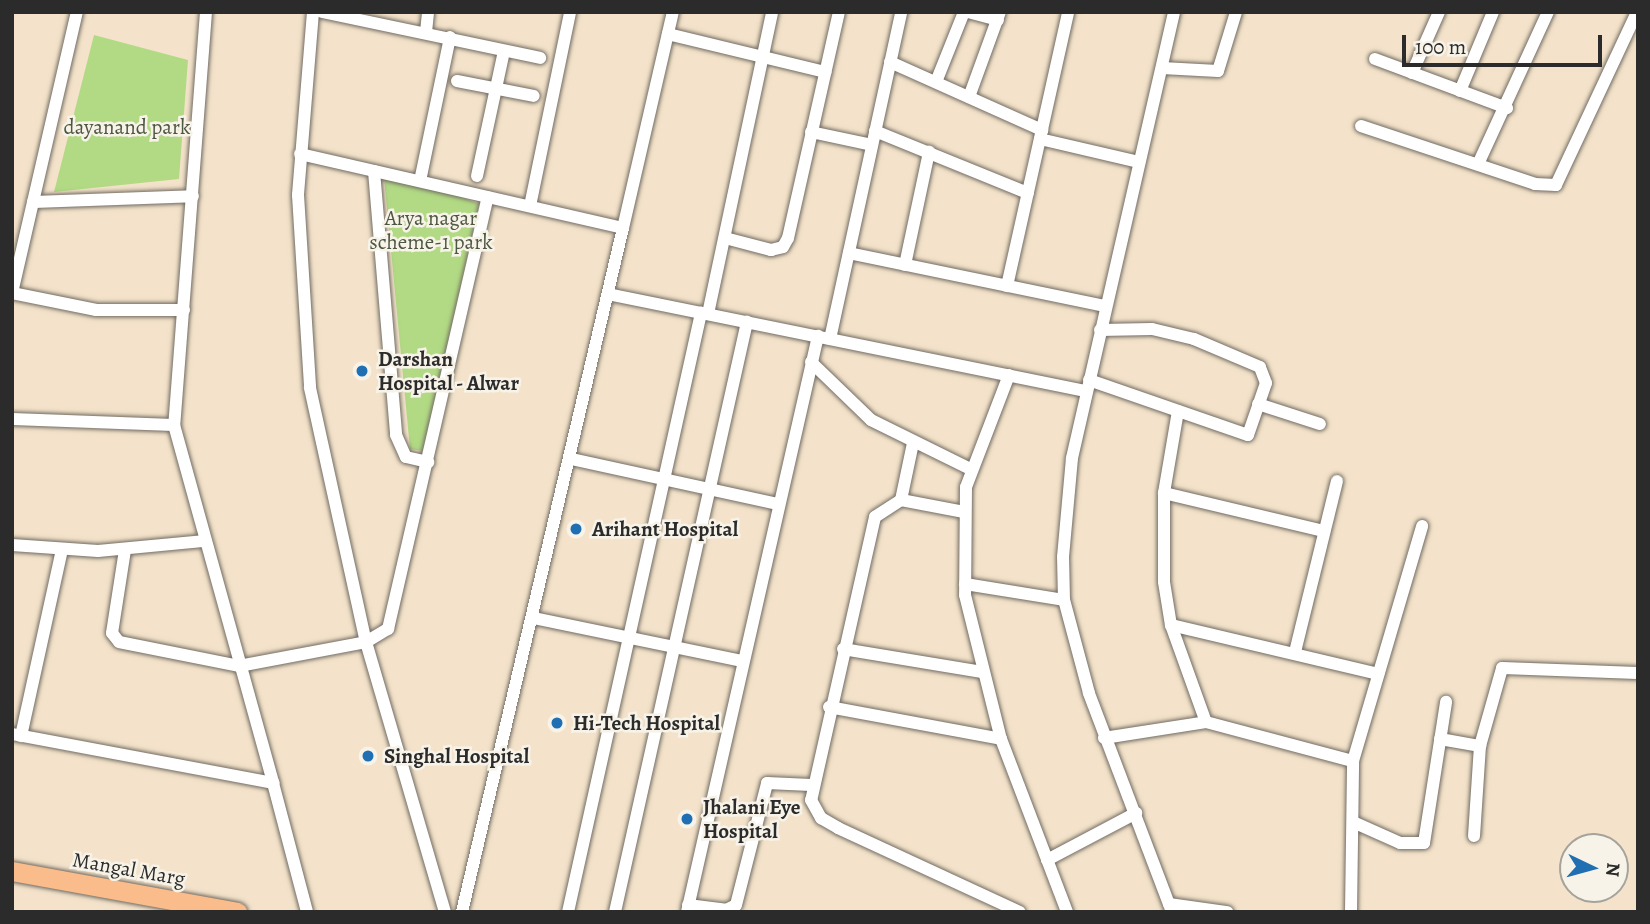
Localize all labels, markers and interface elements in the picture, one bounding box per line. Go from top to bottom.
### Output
scale bar [1405,21,1604,65]
text: 100 m [1415,33,1466,61]
park label: dayanand park [63,114,191,140]
park label: Arya nagar scheme-1 park [369,205,493,255]
place label: Darshan Hospital - Alwar [378,346,520,396]
marker: Darshan Hospital - Alwar [352,361,372,381]
place label: Arihant Hospital [592,516,738,542]
marker: Arihant Hospital [566,519,586,539]
place label: Hi-Tech Hospital [573,710,720,736]
marker: Hi-Tech Hospital [547,713,567,733]
place label: Singhal Hospital [384,743,529,769]
marker: Singhal Hospital [358,746,378,766]
place label: Jhalani Eye Hospital [703,794,800,844]
marker: Jhalani Eye Hospital [677,809,697,829]
north arrow [1559,833,1629,903]
street label: Mangal Marg [71,847,187,891]
text: N [1599,862,1626,878]

